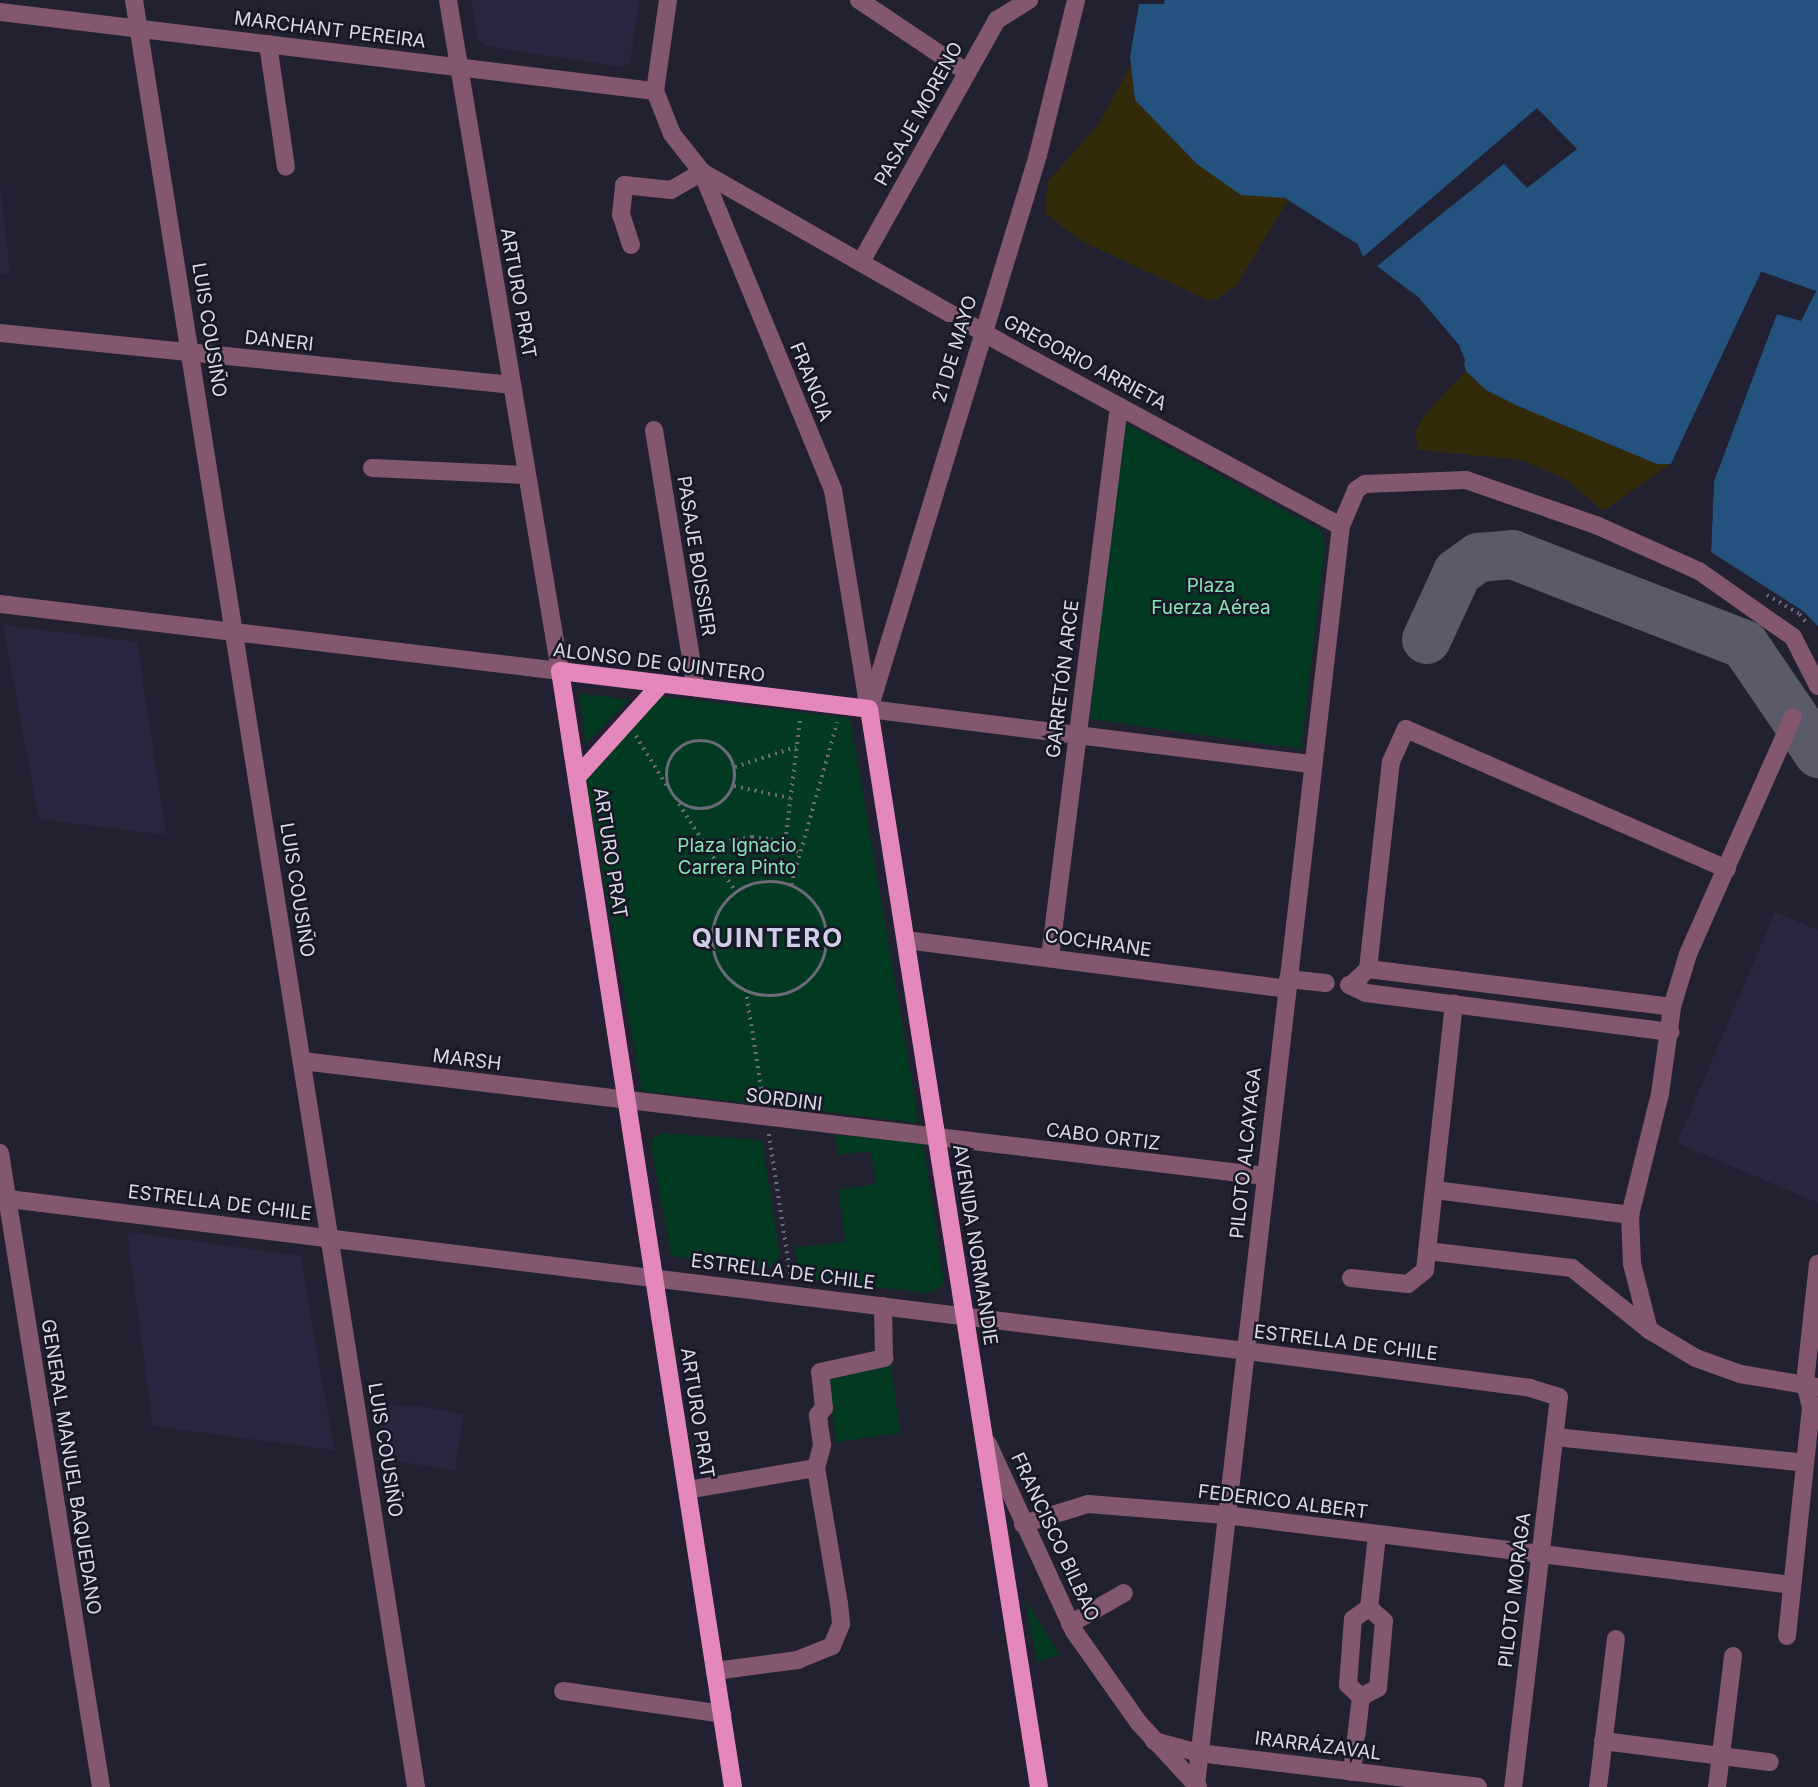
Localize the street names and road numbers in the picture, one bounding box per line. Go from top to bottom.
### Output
street label: MARCHANT PEREIRA [233,7,427,53]
street label: PASAJE MORENO [870,38,968,190]
street label: ARTURO PRAT [495,226,541,360]
street label: LUIS COUSIÑO [187,261,231,399]
street label: 21 DE MAYO [928,293,982,405]
street label: GREGORIO ARRIETA [999,310,1171,416]
street label: DANERI [243,326,315,356]
street label: FRANCIA [785,339,837,425]
street label: PASAJE BOISSIER [672,474,720,638]
street label: GARRETÓN ARCE [1042,599,1084,759]
street label: ALONSO DE QUINTERO [552,639,766,687]
street label: ARTURO PRAT [588,786,632,920]
street label: LUIS COUSIÑO [275,821,319,959]
street label: COCHRANE [1043,924,1153,962]
street label: MARSH [431,1044,503,1076]
street label: PILOTO ALCAYAGA [1226,1066,1266,1240]
street label: SORDINI [744,1084,824,1116]
street label: CABO ORTIZ [1045,1119,1161,1155]
street label: AVENIDA NORMANDIE [948,1143,1002,1347]
street label: ESTRELLA DE CHILE [127,1180,313,1226]
street label: ESTRELLA DE CHILE [690,1249,876,1295]
street label: GENERAL MANUEL BAQUEDANO [36,1318,106,1616]
street label: ESTRELLA DE CHILE [1253,1320,1439,1366]
street label: ARTURO PRAT [675,1346,719,1480]
street label: LUIS COUSIÑO [363,1381,407,1519]
street label: FRANCISCO BILBAO [1006,1449,1104,1625]
street label: FEDERICO ALBERT [1197,1480,1369,1524]
street label: PILOTO MORAGA [1494,1511,1536,1669]
street label: IRARRÁZAVAL [1253,1727,1383,1765]

